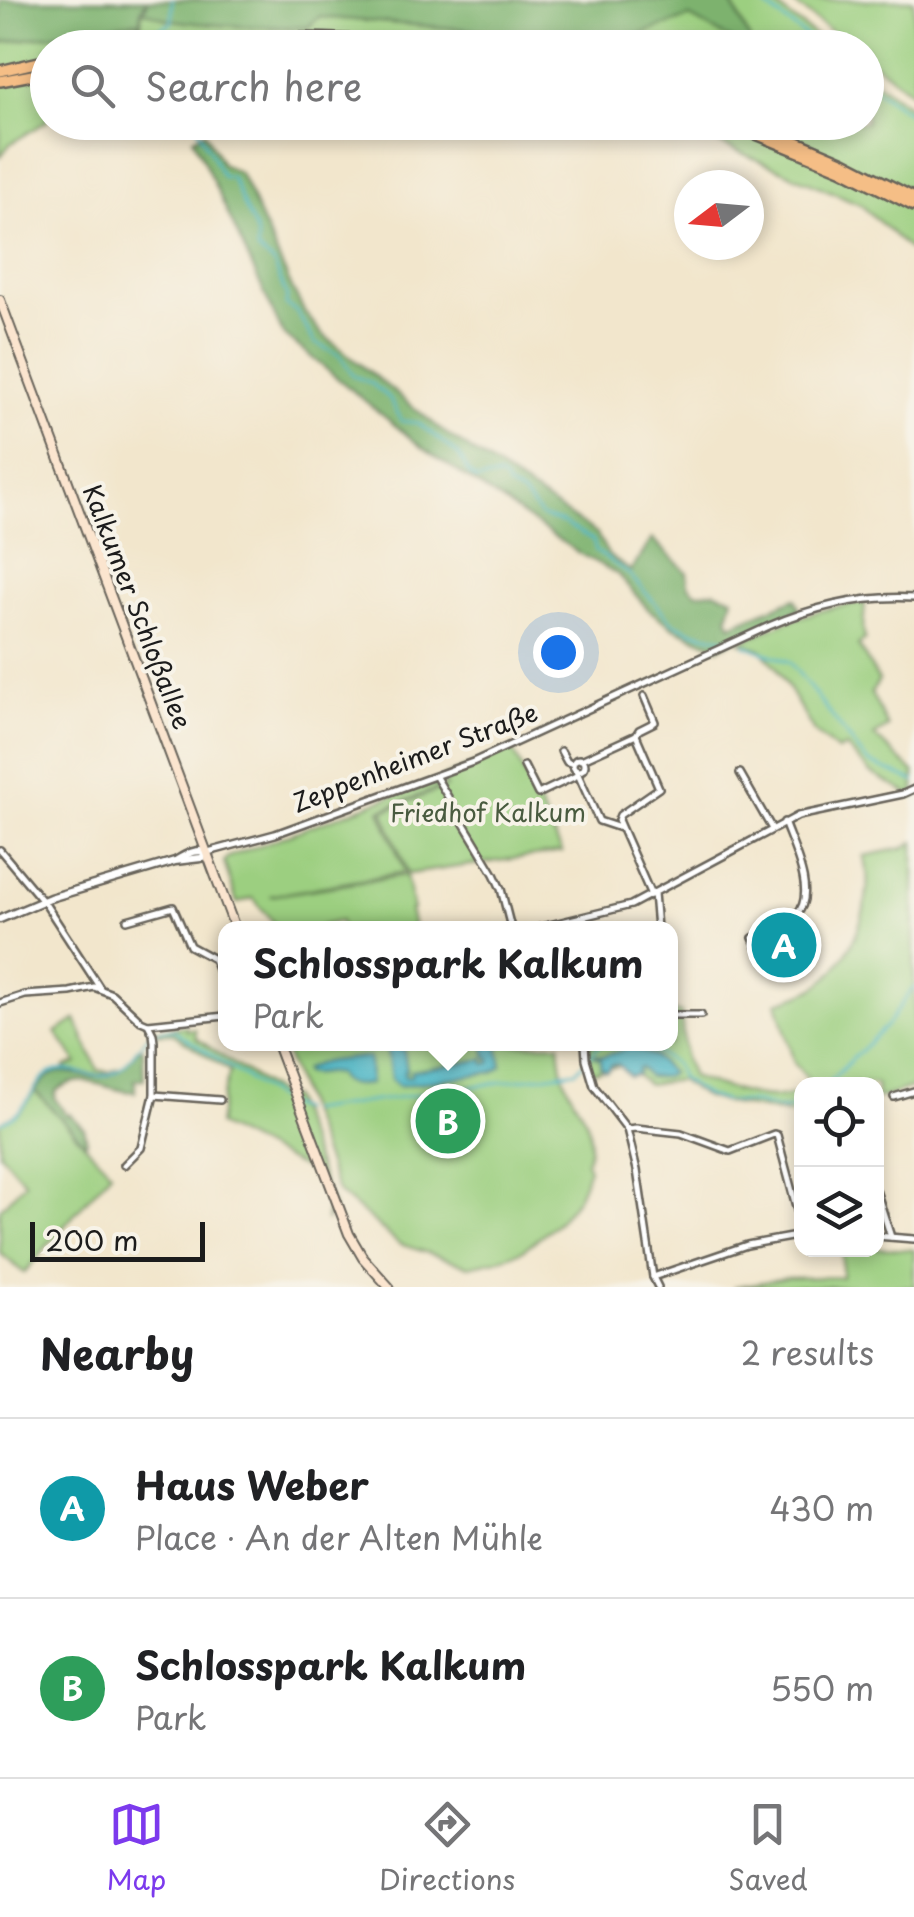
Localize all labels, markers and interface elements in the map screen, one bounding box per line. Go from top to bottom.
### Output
search box [30,30,884,140]
text: Search here [145,57,362,114]
icon: search [65,58,120,113]
north arrow [674,170,764,260]
street label: Kalkumer Schloßallee [74,479,202,734]
your location [533,627,584,678]
street label: Zeppenheimer Straße [286,693,543,821]
park label: Friedhof Kalkum [390,793,586,831]
pin: A [752,908,816,982]
popup [218,921,678,1051]
text: Schlosspark Kalkum [252,934,644,991]
text: Park [252,991,324,1039]
map controls [794,1077,884,1257]
button: locate [794,1077,884,1167]
pin: B [416,1084,480,1158]
button: layers [794,1167,884,1257]
scale bar [30,1217,205,1262]
text: 200 m [45,1218,138,1261]
text: Nearby [40,1321,194,1384]
text: 2 results [741,1328,874,1376]
text: Haus Weber [135,1456,369,1513]
text: A [60,1484,85,1532]
text: 430 m [769,1484,874,1532]
text: Place · An der Alten Mühle [135,1513,543,1561]
text: Schlosspark Kalkum [135,1636,526,1693]
text: B [62,1664,83,1712]
text: 550 m [770,1664,874,1712]
text: Park [135,1693,207,1741]
tab: Map [106,1797,166,1900]
tab: Directions [379,1797,515,1900]
tab: Saved [728,1797,808,1900]

